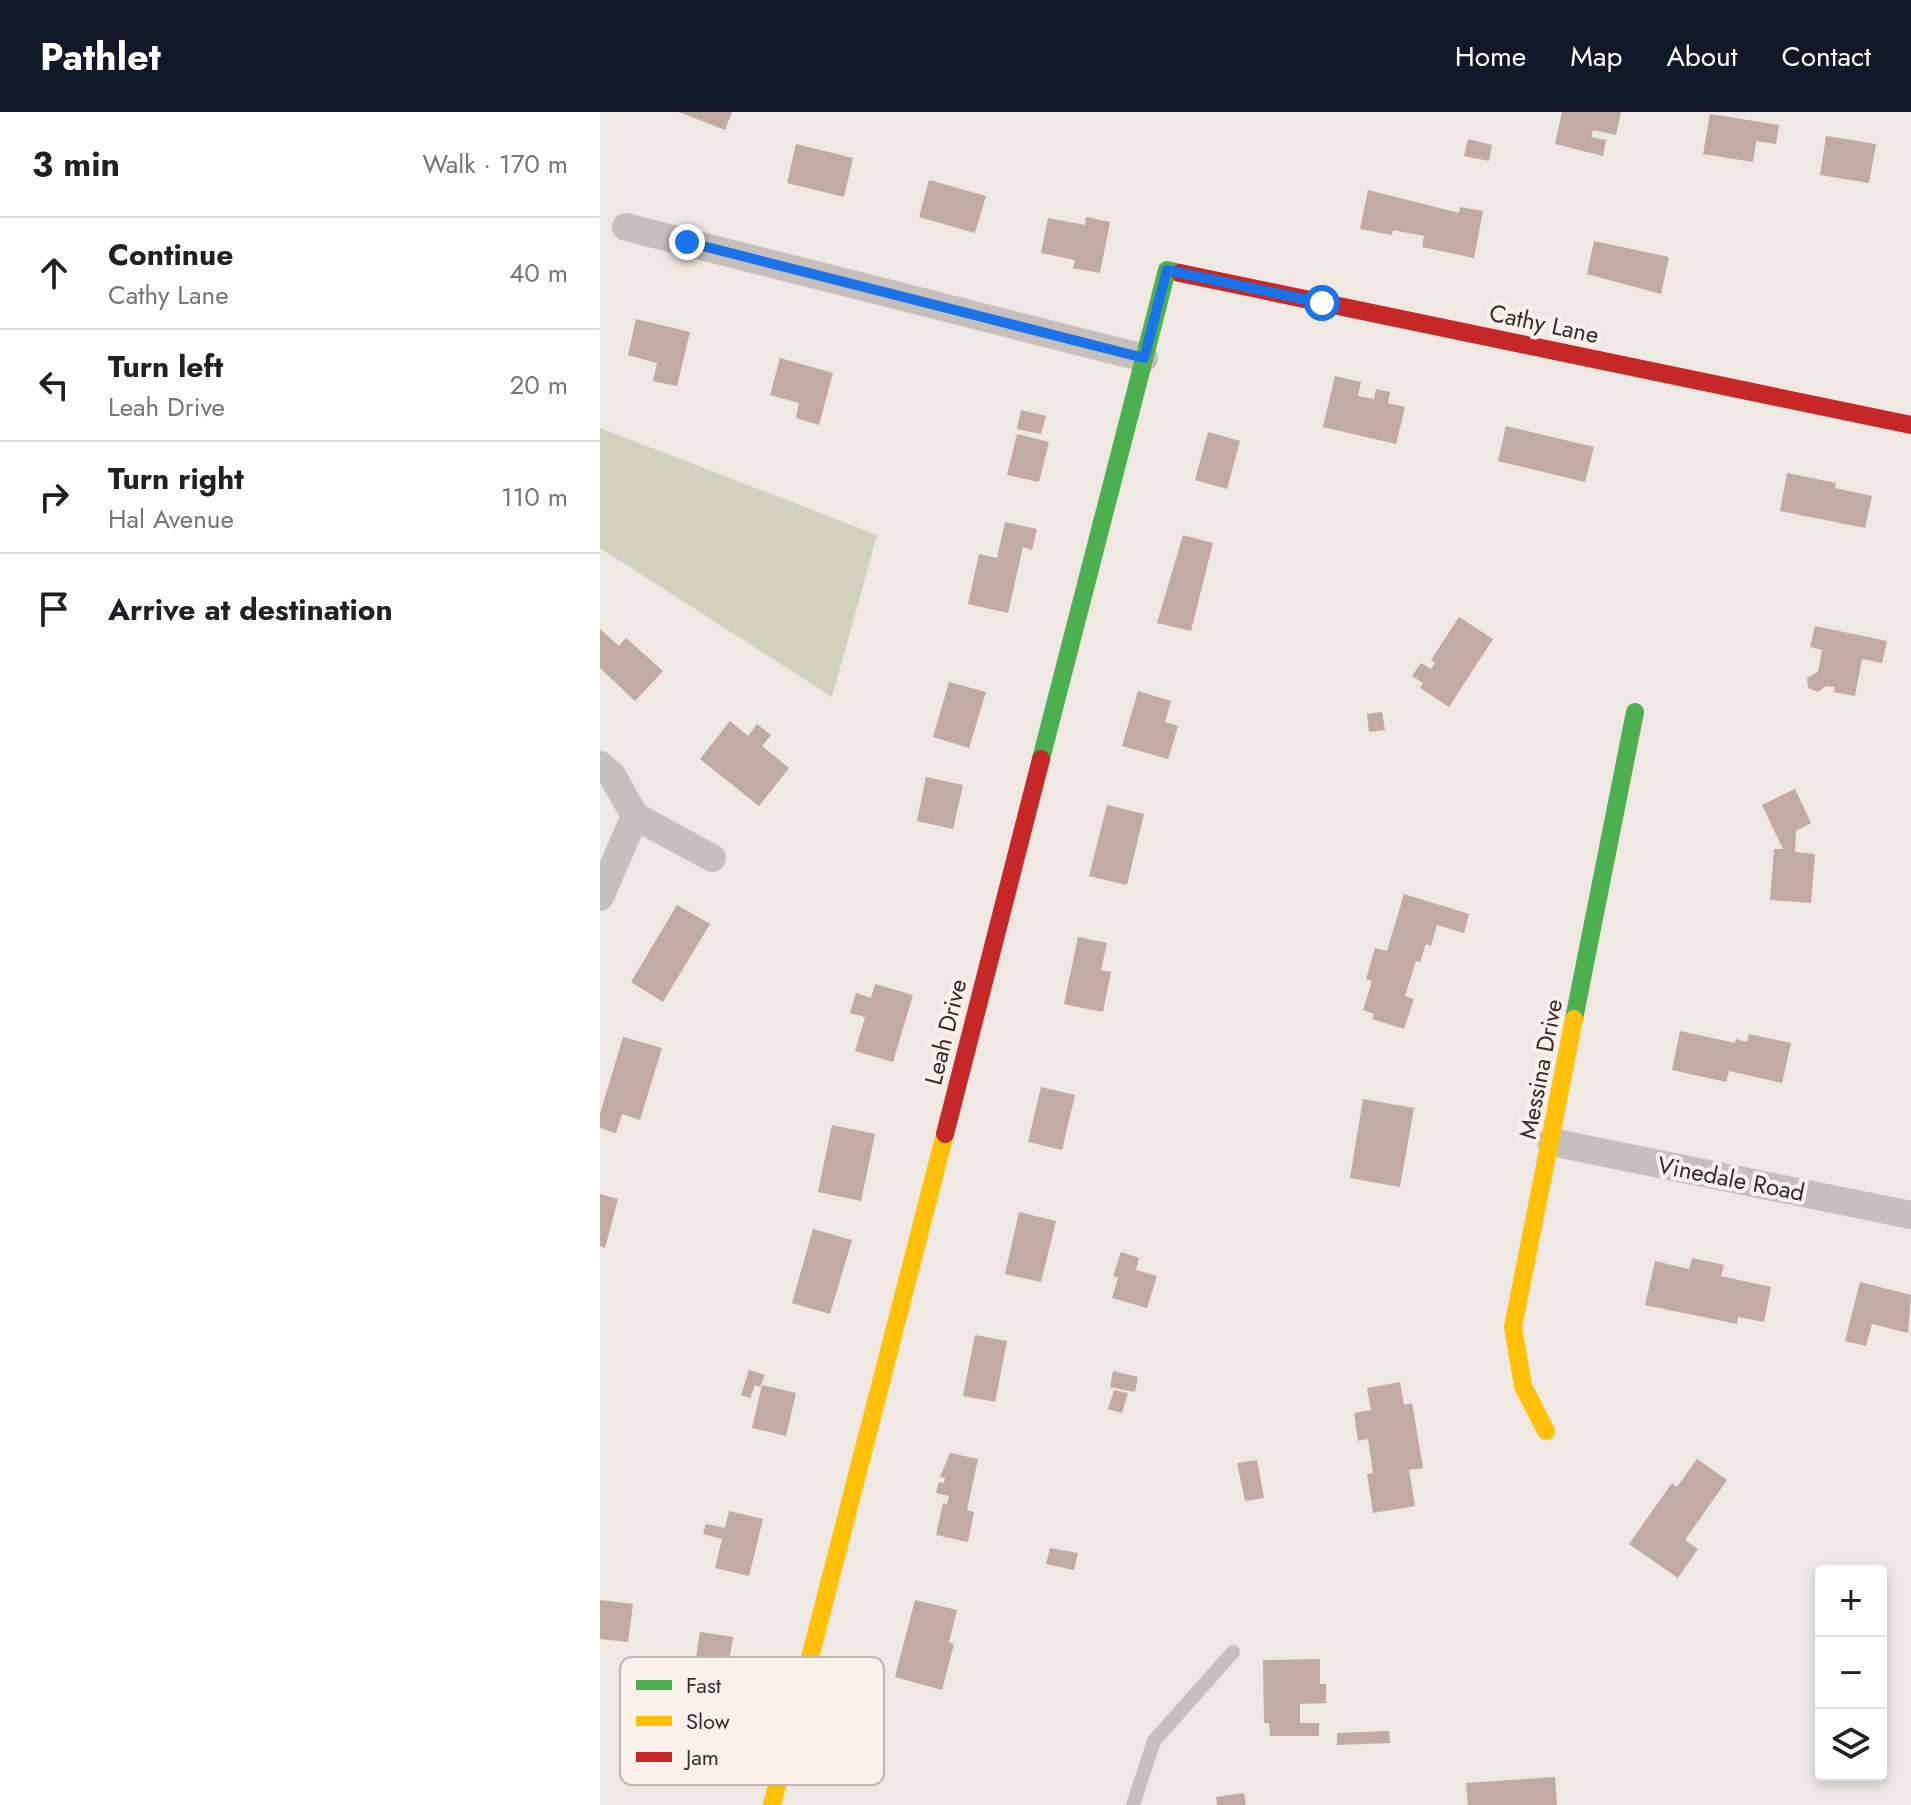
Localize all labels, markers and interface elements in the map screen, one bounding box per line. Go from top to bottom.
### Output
text: Pathlet [40,29,161,84]
text: Home [1455,36,1526,77]
text: Map [1570,36,1622,77]
text: About [1666,36,1738,77]
text: Contact [1782,36,1871,77]
text: 3 min [32,140,120,189]
text: Walk · 170 m [423,145,568,183]
route end [669,224,705,260]
text: Continue [108,233,234,276]
icon: ahead [32,251,76,295]
text: 40 m [509,254,568,292]
text: Cathy Lane [108,276,229,314]
route start [1304,285,1340,321]
street label: Cathy Lane [1486,295,1602,352]
text: Turn left [108,345,223,388]
icon: left [32,363,76,407]
text: 20 m [510,366,568,404]
text: Leah Drive [108,388,225,426]
text: Turn right [108,457,244,500]
icon: right [32,475,76,519]
text: 110 m [501,478,568,516]
text: Hal Avenue [108,500,234,538]
icon: arrive [32,587,76,631]
text: Arrive at destination [108,588,393,631]
street label: Leah Drive [915,975,976,1088]
street label: Messina Drive [1510,996,1571,1142]
street label: Vinedale Road [1655,1147,1808,1210]
map controls [1815,1565,1887,1781]
button: + [1815,1565,1887,1637]
button: − [1815,1637,1887,1709]
legend [620,1657,884,1785]
text: Fast [686,1669,722,1701]
text: Slow [686,1705,730,1737]
button: layers [1815,1709,1887,1781]
text: Jam [683,1741,719,1773]

